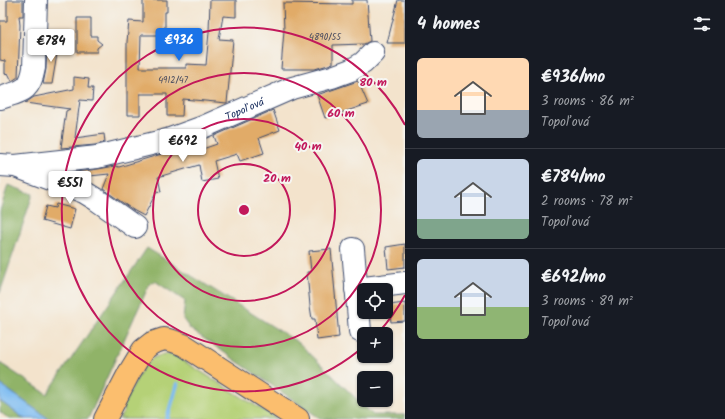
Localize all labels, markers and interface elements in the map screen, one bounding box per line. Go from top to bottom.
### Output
text: 4 homes [417,11,480,38]
icon: filters [691,13,713,35]
pin: €936 [155,28,203,62]
pin: €784 [27,29,75,63]
text: €936 [165,30,193,51]
house number: 4890/55 [309,30,342,45]
text: €784 [36,31,66,52]
text: €936/mo [541,64,605,91]
house number: 4912/47 [158,73,189,88]
text: 80 m [359,73,387,92]
icon: home [449,74,497,122]
text: 3 rooms · 86 m² [541,91,634,112]
street label: Topoľová [222,93,269,126]
text: 60 m [327,104,355,123]
text: Topoľová [541,112,589,133]
pin: €692 [159,129,207,163]
text: €692 [168,131,198,152]
text: 40 m [294,137,322,156]
text: €784/mo [541,164,606,191]
text: 20 m [263,169,291,188]
pin: €551 [46,171,94,205]
text: €551 [57,173,83,194]
icon: home [449,175,497,223]
text: 2 rooms · 78 m² [541,191,633,212]
centre of rings [237,203,251,217]
text: Topoľová [541,212,589,233]
text: €692/mo [541,264,606,291]
icon: home [449,275,497,323]
map controls [357,283,393,407]
button: locate [357,283,393,319]
text: 3 rooms · 89 m² [541,291,633,312]
text: Topoľová [541,312,589,333]
button: + [357,327,393,363]
button: − [357,371,393,407]

